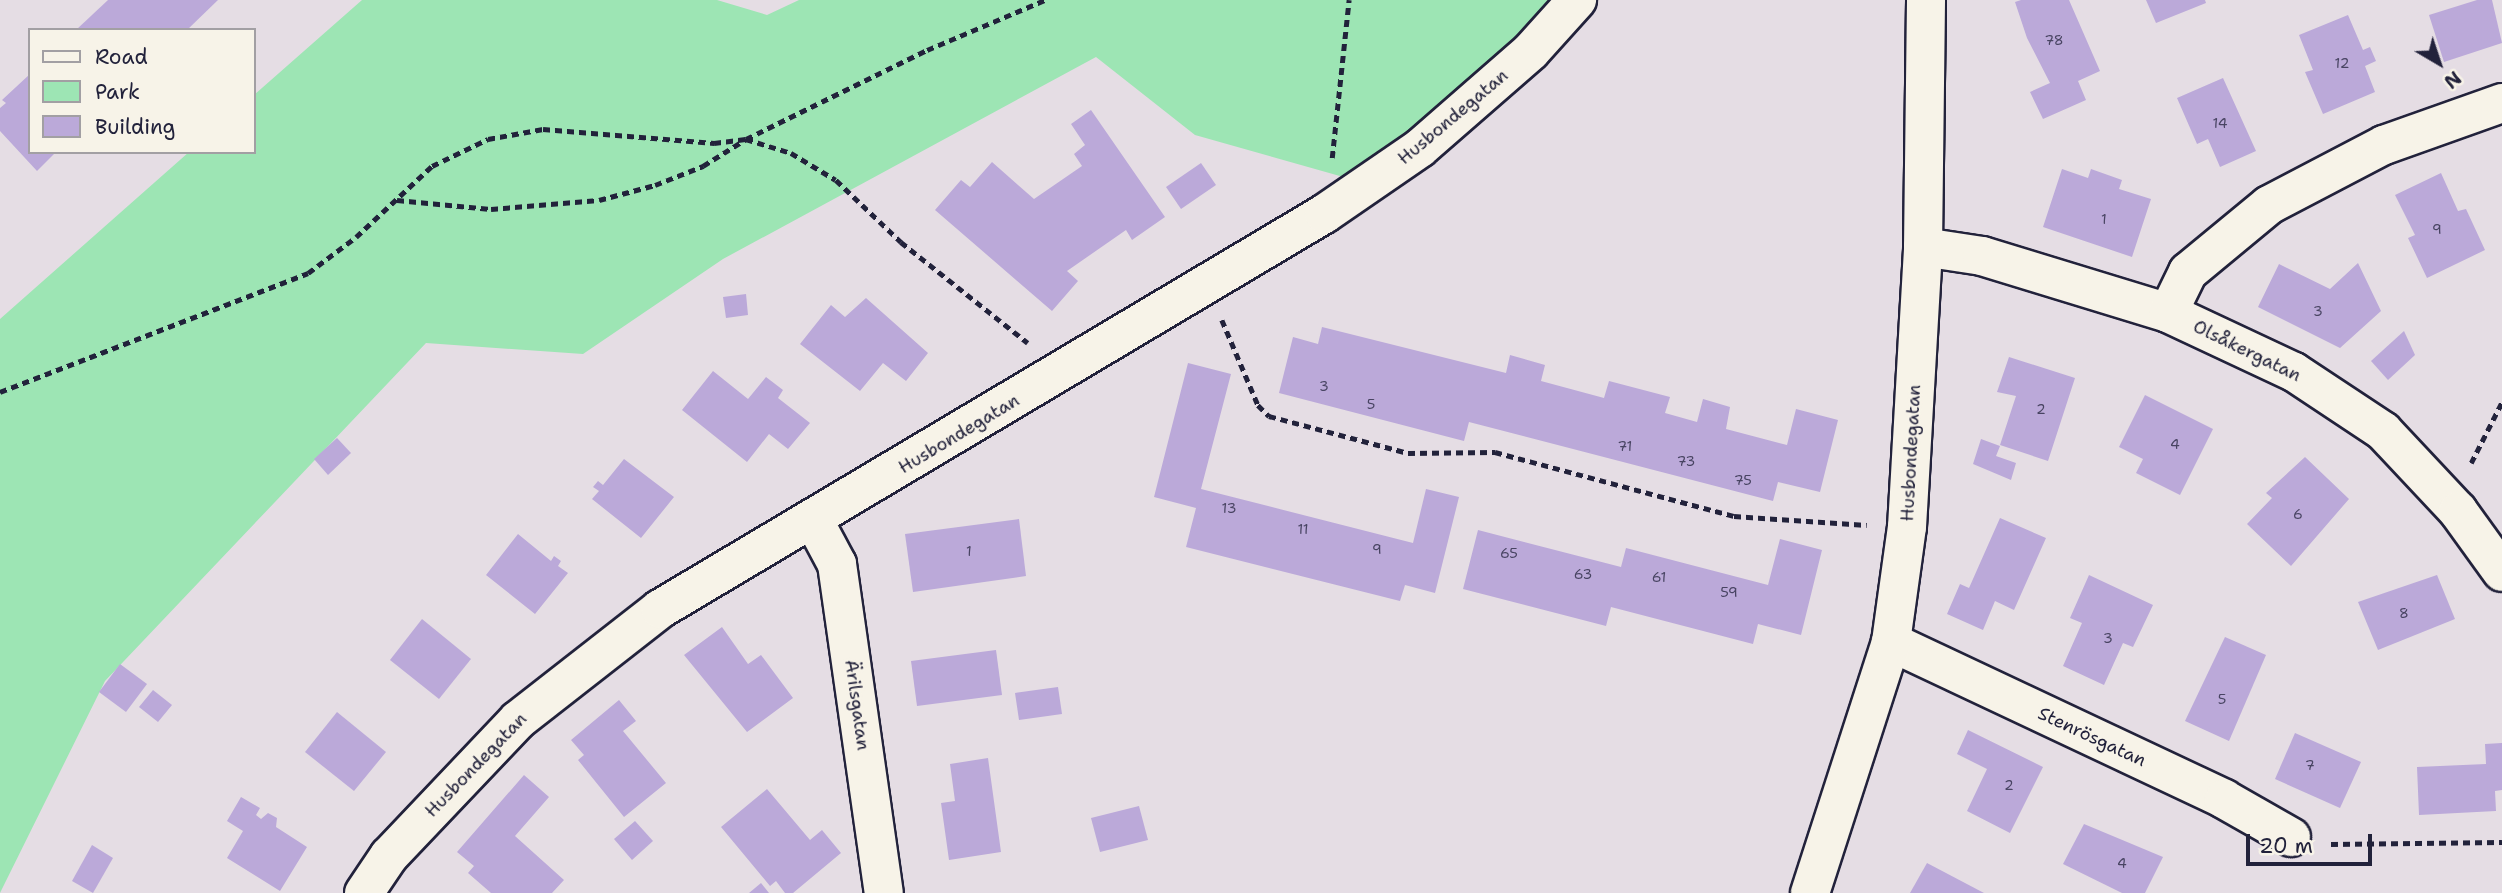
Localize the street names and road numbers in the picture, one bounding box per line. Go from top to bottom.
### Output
street label: Husbondegatan [1394,65,1512,169]
street label: Olsåkergatan [2190,316,2304,386]
street label: Husbondegatan [1897,384,1925,522]
street label: Husbondegatan [895,389,1023,479]
street label: Ärilsgatan [840,658,874,752]
street label: Stenrösgatan [2035,703,2149,771]
street label: Husbondegatan [421,708,531,822]

